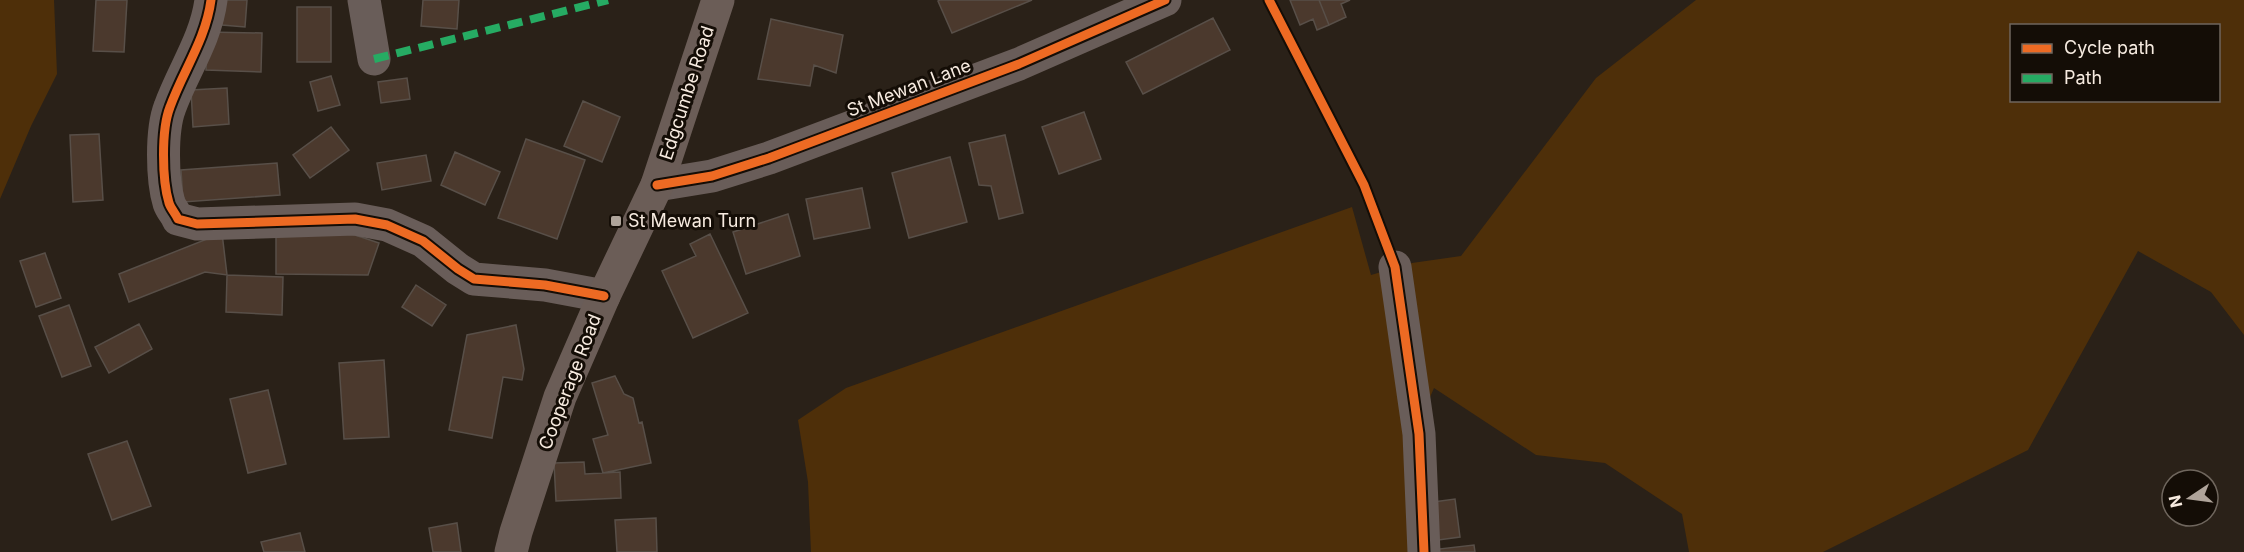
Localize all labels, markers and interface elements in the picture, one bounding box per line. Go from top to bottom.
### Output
street label: Edgcumbe Road [655,23,718,162]
legend [2010,24,2220,102]
text: Cycle path [2064,37,2155,58]
street label: St Mewan Lane [844,54,974,121]
text: Path [2064,67,2102,88]
place label: St Mewan Turn [628,210,756,231]
marker: St Mewan Turn [609,214,623,228]
street label: Cooperage Road [534,311,605,452]
north arrow [2160,468,2220,528]
text: N [2164,493,2187,510]

